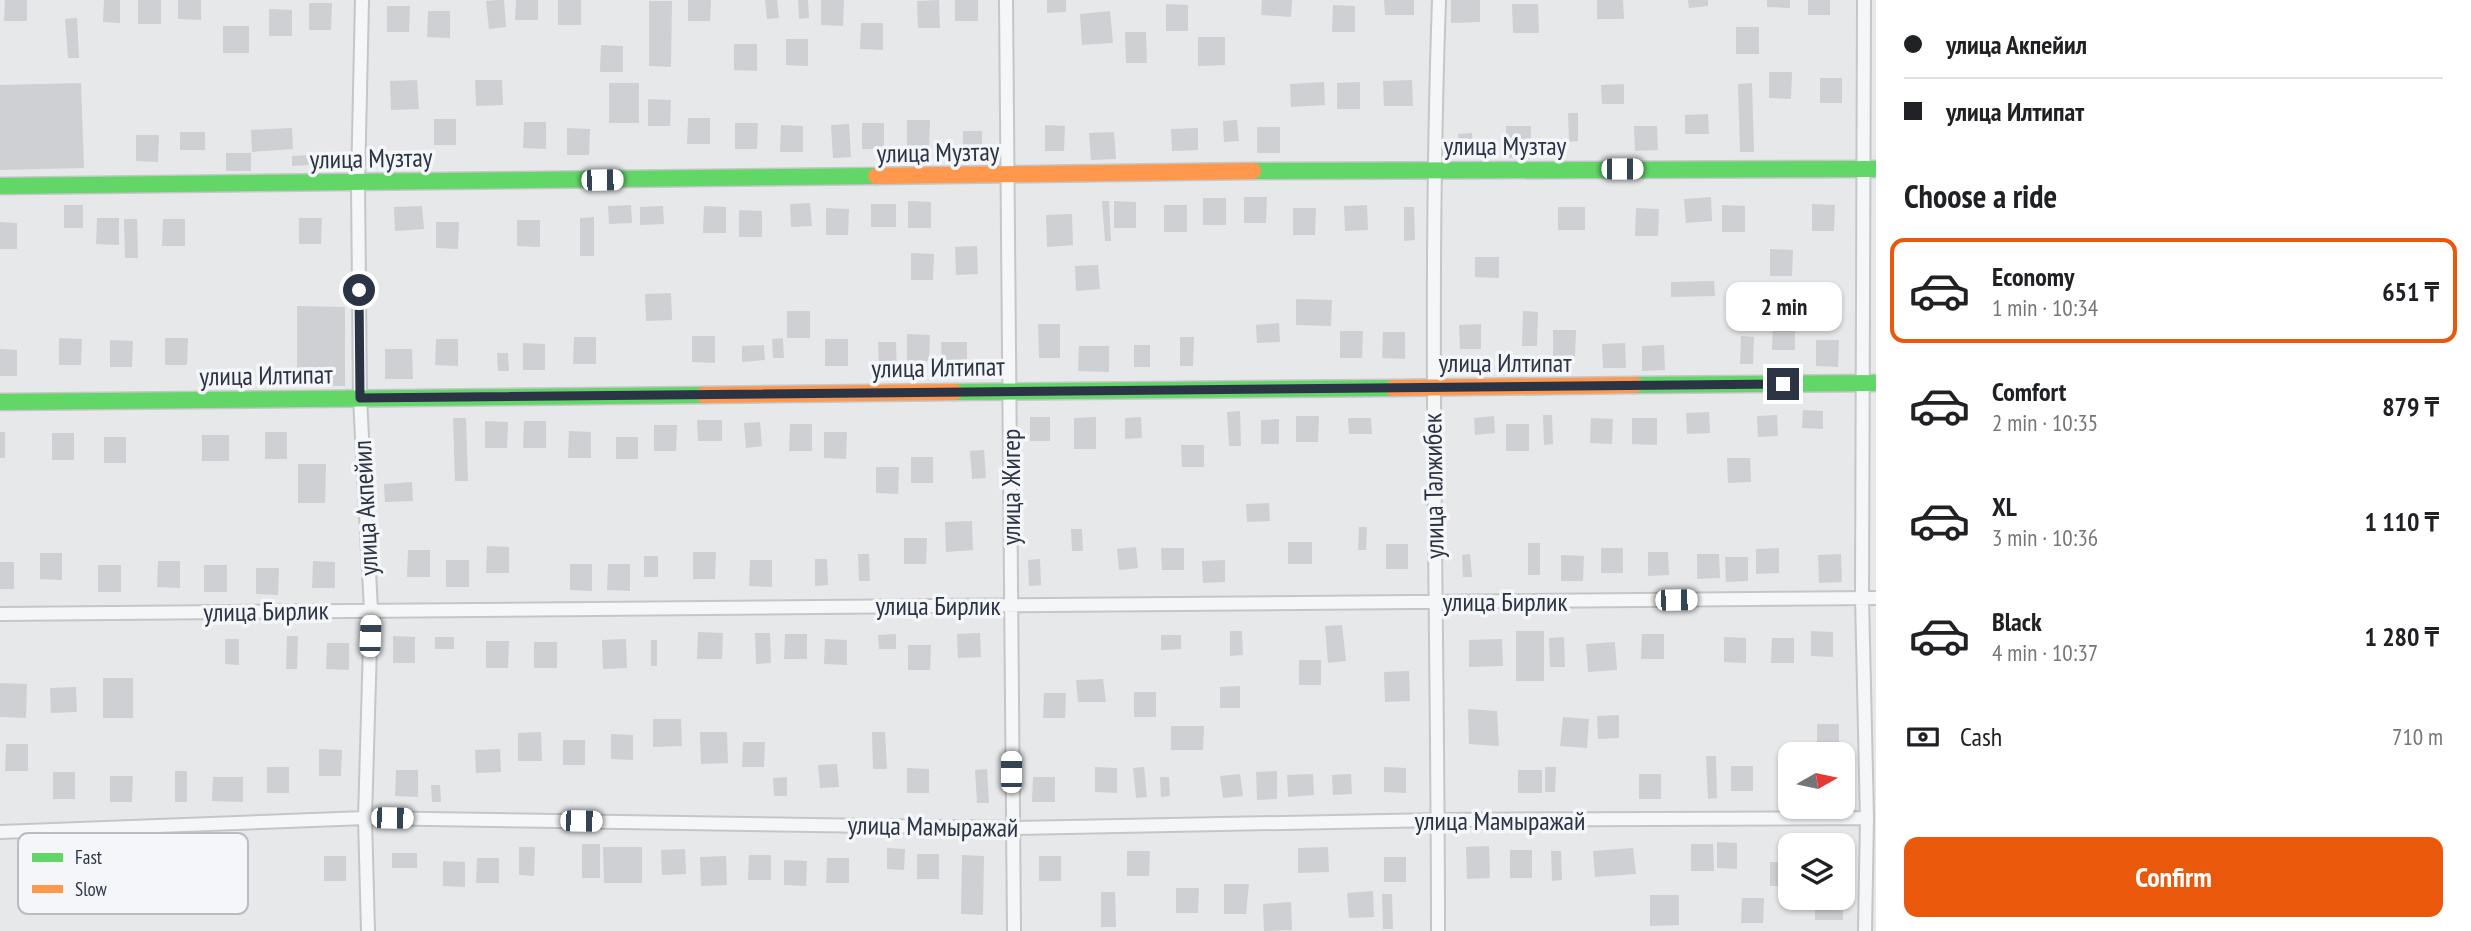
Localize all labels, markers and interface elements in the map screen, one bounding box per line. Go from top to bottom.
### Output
text: улица Акпейил [1946,28,2087,61]
text: улица Илтипат [1946,95,2084,128]
street label: улица Музтау [1444,129,1567,162]
street label: улица Музтау [876,134,1000,170]
street label: улица Музтау [309,140,433,176]
car [1602,159,1644,180]
car [581,169,624,191]
text: Choose a ride [1904,175,2057,217]
icon: car [1908,259,1971,322]
text: Economy [1992,260,2074,293]
route start [343,274,375,306]
text: 651 ₸ [2382,275,2439,308]
callout: 2 min [1725,282,1841,332]
text: 2 min [1761,292,1807,321]
text: 1 min · 10:34 [1992,293,2098,322]
street label: улица Илтипат [1438,346,1572,379]
street label: улица Илтипат [871,349,1006,385]
street label: улица Илтипат [199,357,334,393]
route end [1767,368,1799,400]
icon: car [1908,374,1971,437]
text: Comfort [1992,375,2066,408]
text: 879 ₸ [2382,390,2439,423]
text: 2 min · 10:35 [1992,408,2098,437]
street label: улица Талжибек [1415,413,1451,559]
street label: улица Жигер [994,429,1027,545]
street label: улица Акпейил [345,439,385,577]
icon: car [1908,489,1971,552]
text: XL [1992,490,2017,523]
text: 1 110 ₸ [2364,505,2439,538]
text: 3 min · 10:36 [1992,523,2098,552]
street label: улица Бирлик [1442,585,1568,618]
street label: улица Бирлик [875,589,1001,622]
car [1655,589,1698,611]
street label: улица Бирлик [203,593,329,629]
icon: car [1908,604,1971,667]
text: Black [1992,605,2042,638]
car [359,615,382,657]
text: 1 280 ₸ [2364,620,2439,653]
text: 4 min · 10:37 [1992,638,2098,667]
icon: cash [1904,718,1942,756]
text: Cash [1960,720,2002,753]
text: 710 m [2392,722,2443,751]
north arrow [1778,742,1855,819]
map controls [1778,742,1855,910]
car [1001,751,1022,793]
street label: улица Мамыражай [1415,804,1585,837]
car [371,807,414,829]
street label: улица Мамыражай [847,808,1019,844]
car [560,810,603,832]
legend [18,833,248,914]
button: layers [1778,833,1855,910]
button: Confirm [1904,837,2443,917]
text: Fast [75,845,103,869]
text: Slow [75,877,108,901]

